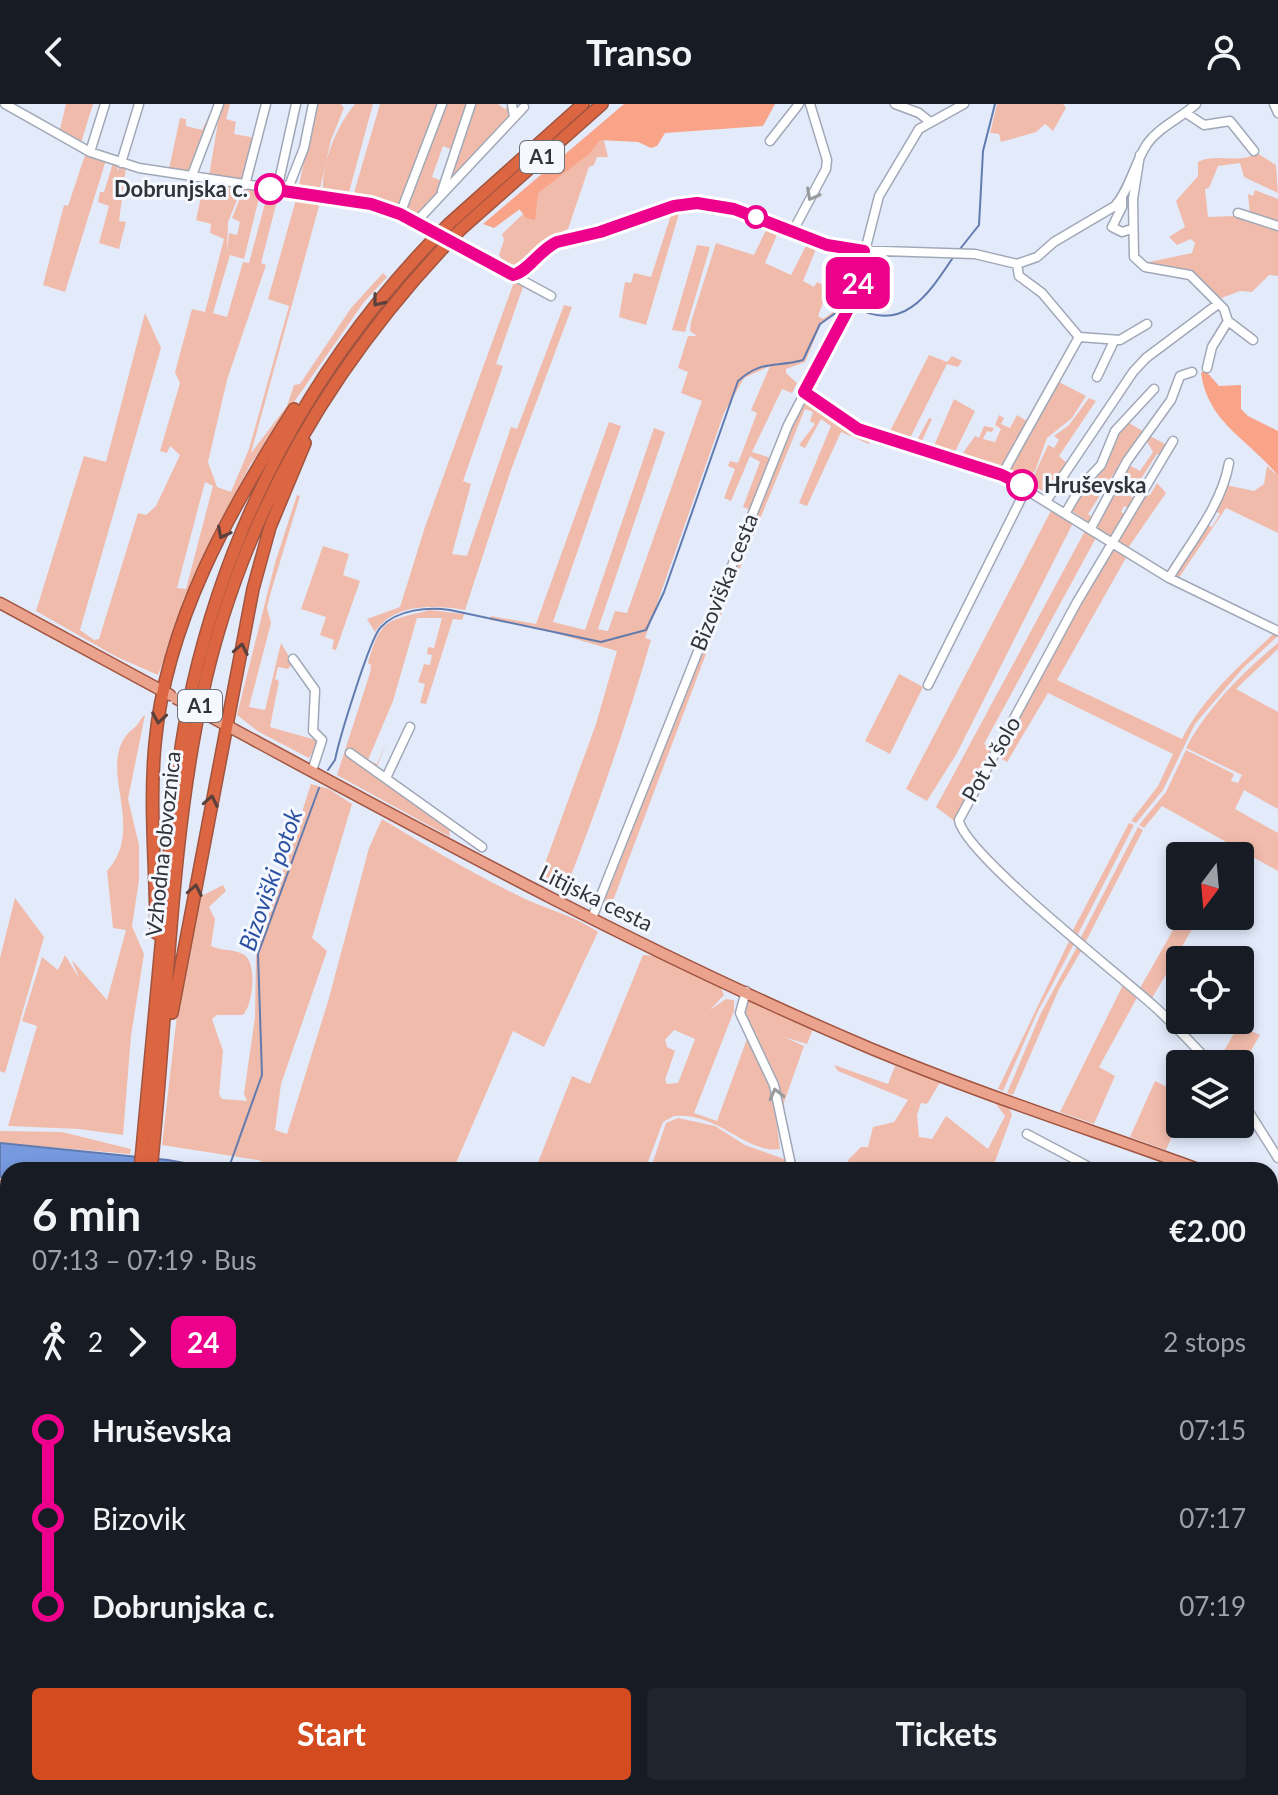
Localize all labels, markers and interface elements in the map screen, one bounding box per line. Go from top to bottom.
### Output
icon: back [32,30,76,74]
text: Transo [586,30,692,74]
icon: person [1202,30,1246,74]
road number: A1 [520,141,564,173]
marker: Dobrunjska c. [255,174,285,204]
place label: Dobrunjska c. [114,175,248,202]
one-way arrow [807,186,822,201]
unlabelled marker [745,206,767,228]
line badge: 24 [822,257,894,309]
text: 24 [842,266,874,300]
one-way arrow [374,292,388,307]
marker: Hruševska [1007,470,1037,500]
place label: Hruševska [1044,471,1146,498]
street label: Bizoviška cesta [684,509,763,654]
one-way arrow [217,525,232,539]
one-way arrow [231,642,248,656]
road number: A1 [178,690,222,722]
one-way arrow [151,711,168,724]
street label: Pot v šolo [955,711,1026,806]
street label: Vzhodna obvoznica [139,750,186,938]
one-way arrow [202,795,219,808]
water label: Bizoviški potok [232,804,308,954]
north arrow [1166,842,1254,930]
map controls [1166,842,1254,1138]
street label: Litijska cesta [535,858,657,937]
one-way arrow [185,883,202,896]
button: locate [1166,946,1254,1034]
button: layers [1166,1050,1254,1138]
one-way arrow [768,1087,785,1101]
text: 6 min [32,1188,141,1240]
text: €2.00 [1169,1212,1246,1248]
text: 07:13 – 07:19 · Bus [32,1244,256,1276]
icon: walk [32,1320,76,1364]
icon: forward [115,1320,159,1364]
text: 24 [187,1325,220,1359]
text: 2 [88,1326,103,1358]
text: 2 stops [1163,1326,1246,1358]
text: Hruševska [92,1412,232,1448]
text: 07:15 [1179,1414,1246,1446]
text: Bizovik [92,1500,186,1536]
text: 07:17 [1179,1502,1246,1534]
text: Dobrunjska c. [92,1588,275,1624]
text: 07:19 [1179,1590,1246,1622]
button: Start [32,1688,631,1780]
button: Tickets [647,1688,1246,1780]

